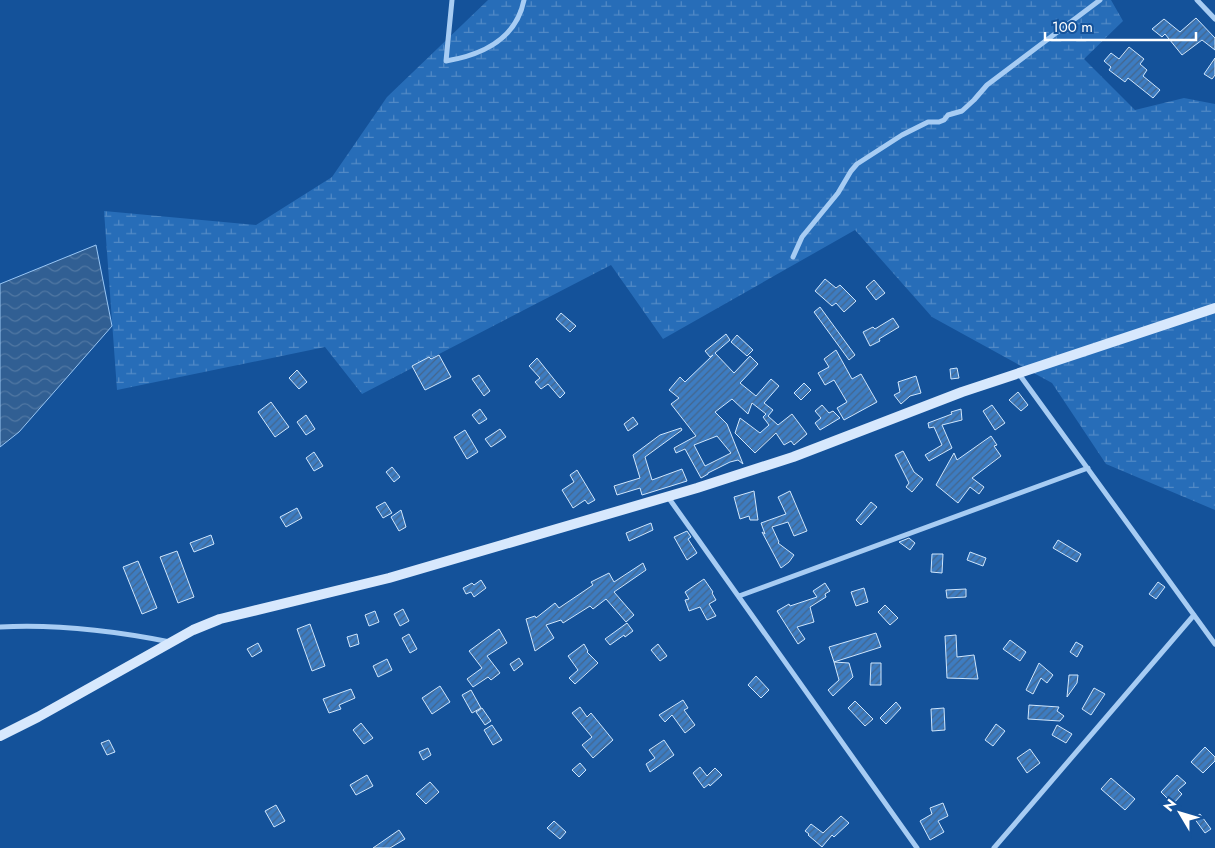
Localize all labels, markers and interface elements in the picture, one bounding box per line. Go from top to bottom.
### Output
scale bar [1045,10,1196,42]
text: 100 m [1052,16,1093,38]
north arrow [1155,788,1205,838]
text: N [1158,794,1181,816]

